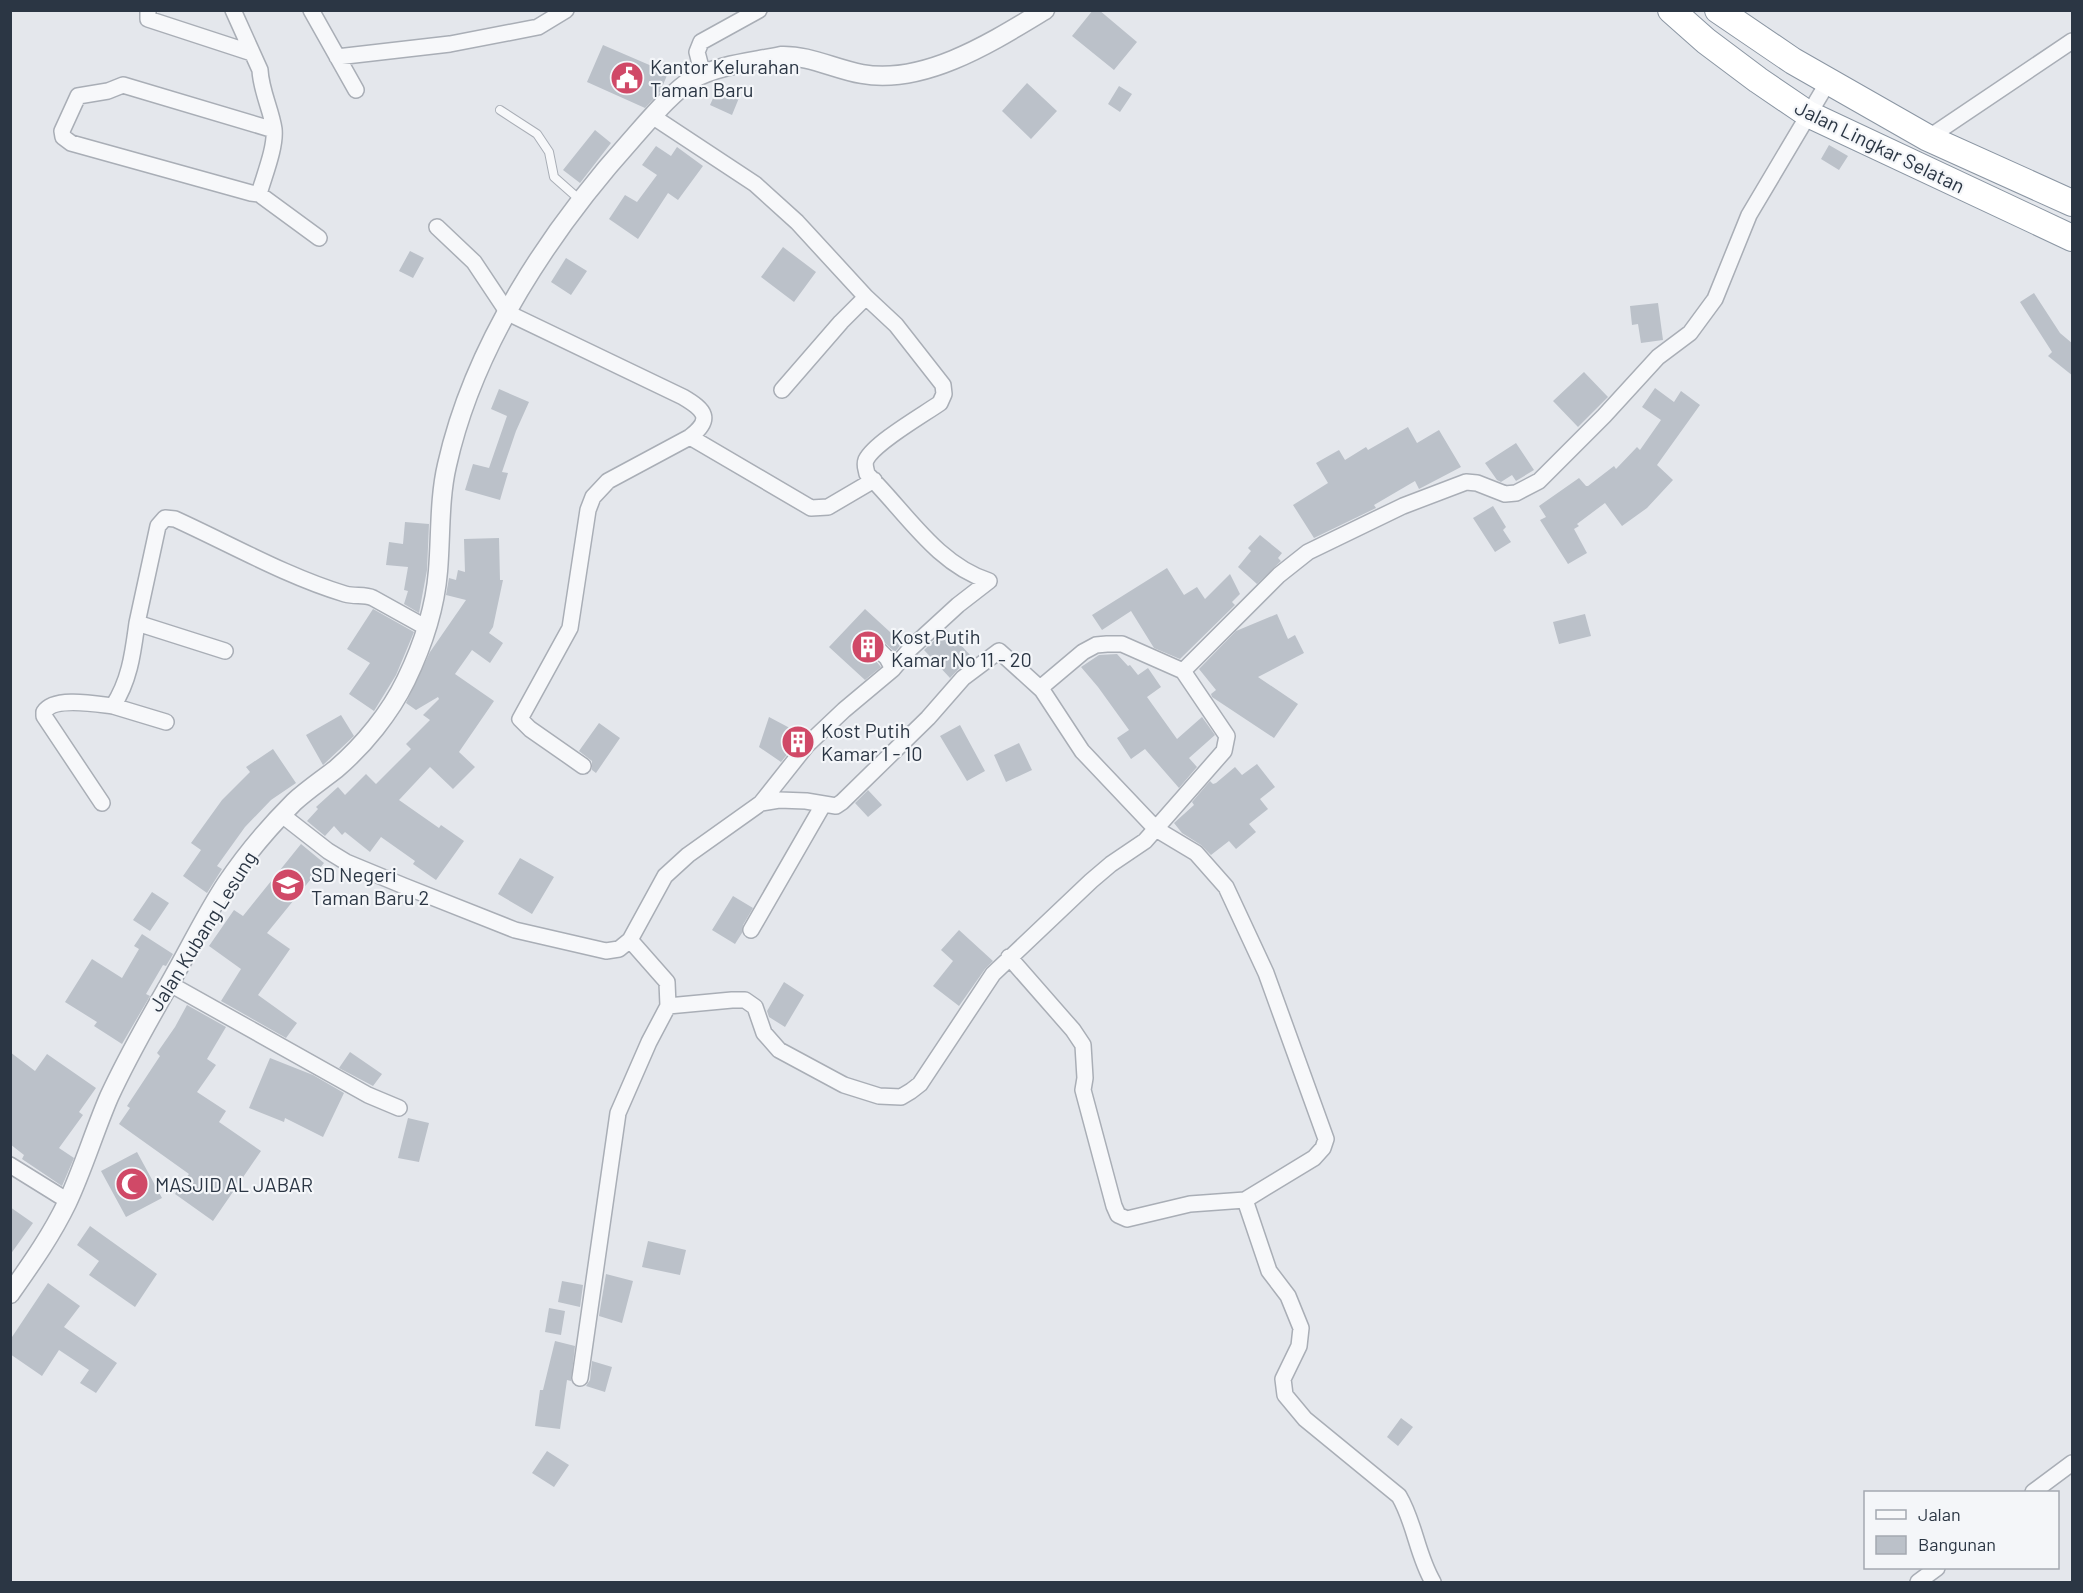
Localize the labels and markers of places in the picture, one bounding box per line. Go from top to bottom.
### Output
place label: Kantor Kelurahan Taman Baru [650,54,800,101]
public building icon: Kantor Kelurahan Taman Baru [609,60,645,96]
place label: Kost Putih Kamar No 11 - 20 [891,624,1032,671]
building icon: Kost Putih Kamar No 11 - 20 [850,629,886,665]
place label: Kost Putih Kamar 1 - 10 [821,718,923,765]
building icon: Kost Putih Kamar 1 - 10 [780,724,816,760]
place label: SD Negeri Taman Baru 2 [311,862,429,909]
school or university icon: SD Negeri Taman Baru 2 [270,867,306,903]
mosque icon: MASJID AL JABAR [114,1166,150,1202]
place label: MASJID AL JABAR [155,1172,313,1196]

